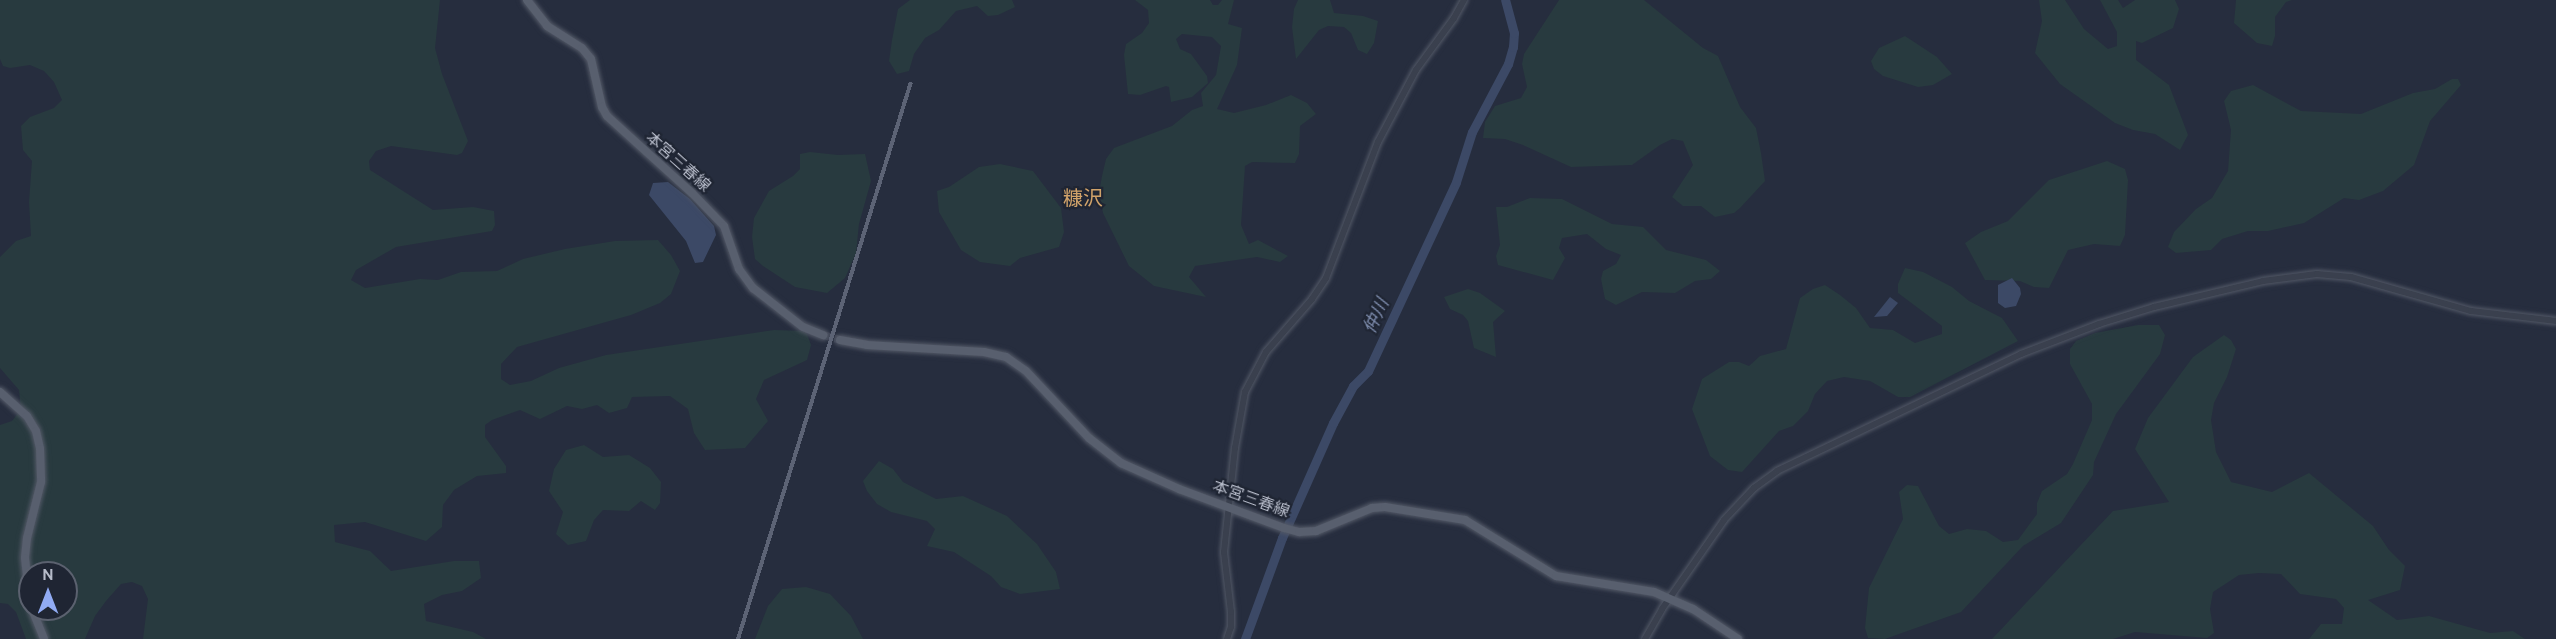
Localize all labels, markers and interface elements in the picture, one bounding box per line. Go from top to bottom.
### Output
street label: 本宮三春線 [642,128,714,196]
district label: 糠沢 [1063,186,1103,210]
water label: 仲川 [1359,295,1393,337]
street label: 本宮三春線 [1210,476,1292,522]
north arrow [18,561,78,621]
text: N [42,565,54,584]

